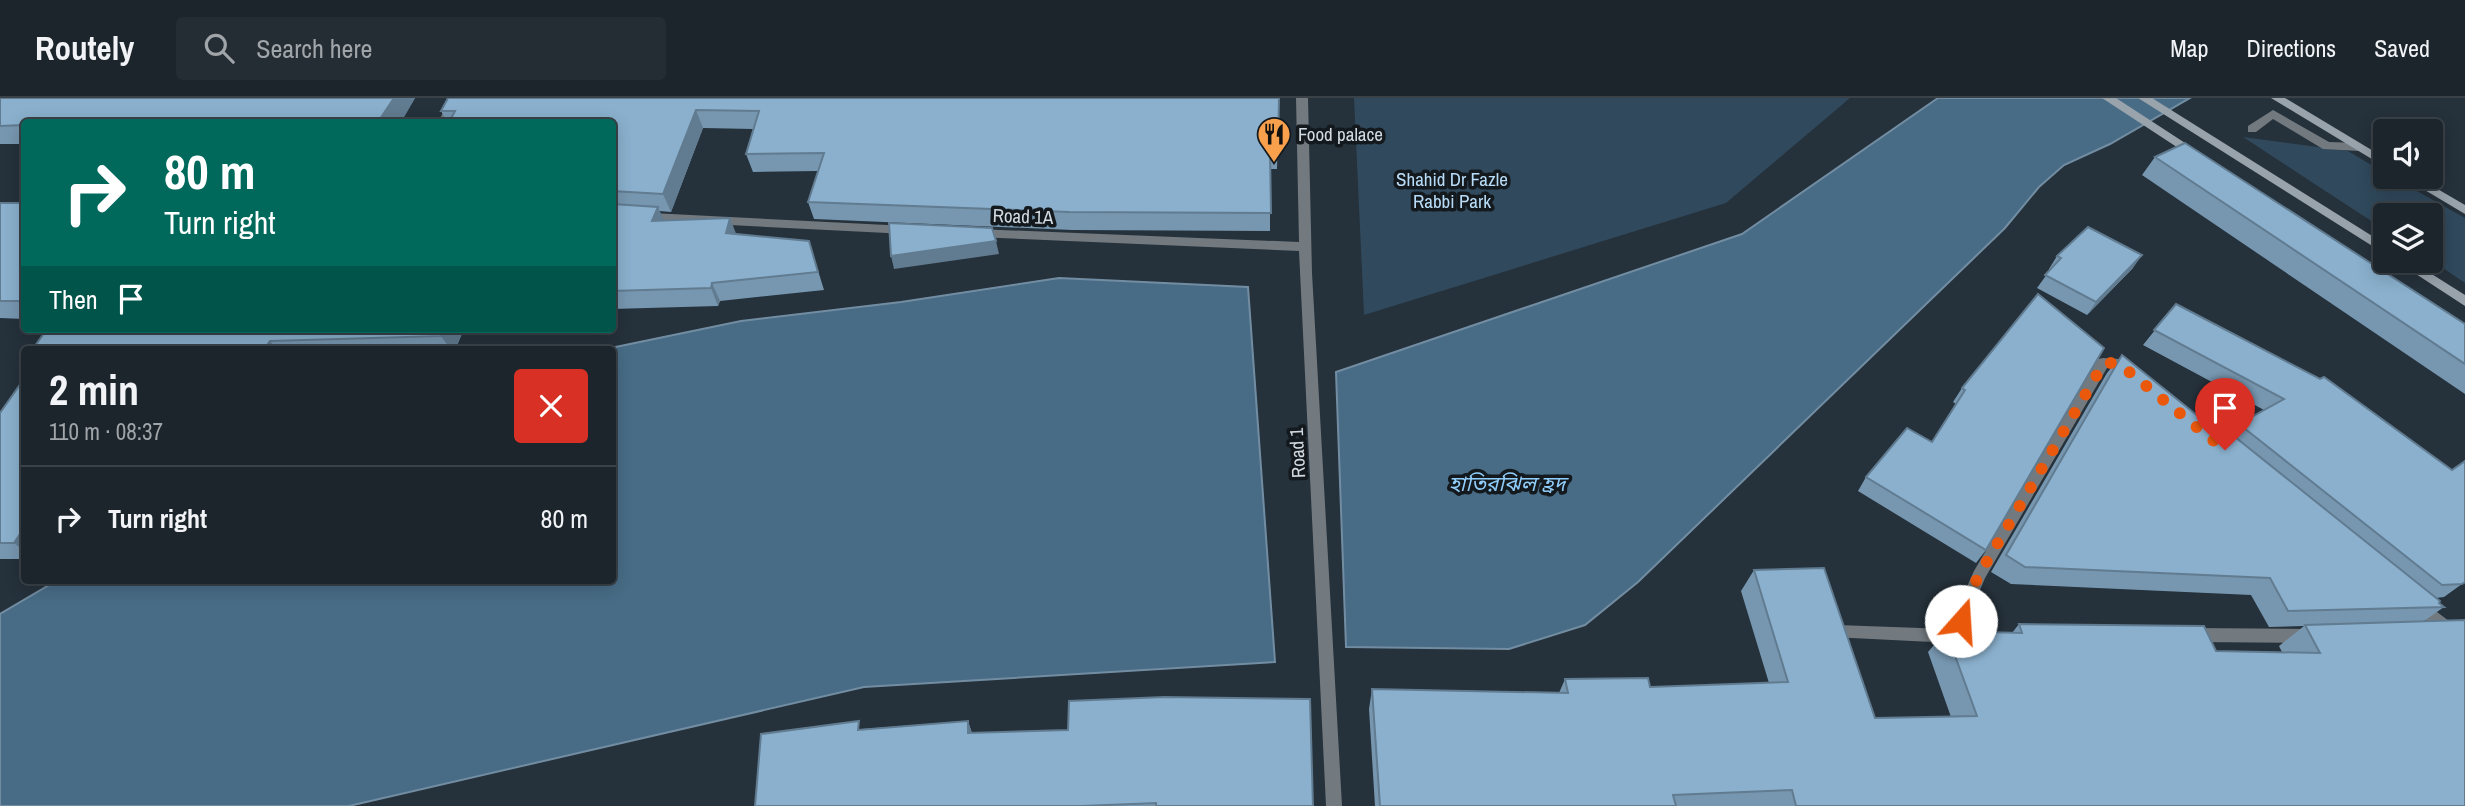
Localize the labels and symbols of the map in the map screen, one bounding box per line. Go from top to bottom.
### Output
restaurant icon: Food palace [1255,115,1293,164]
place label: Food palace [1298,121,1383,147]
park label: Shahid Dr Fazle Rabbi Park [1396,166,1508,214]
street label: Road 1A [992,202,1054,230]
pin [2195,378,2255,450]
street label: Road 1 [1283,427,1311,479]
water label: হাতিরঝিল হ্রদ [1449,469,1570,498]
position arrow [1924,584,1998,658]

